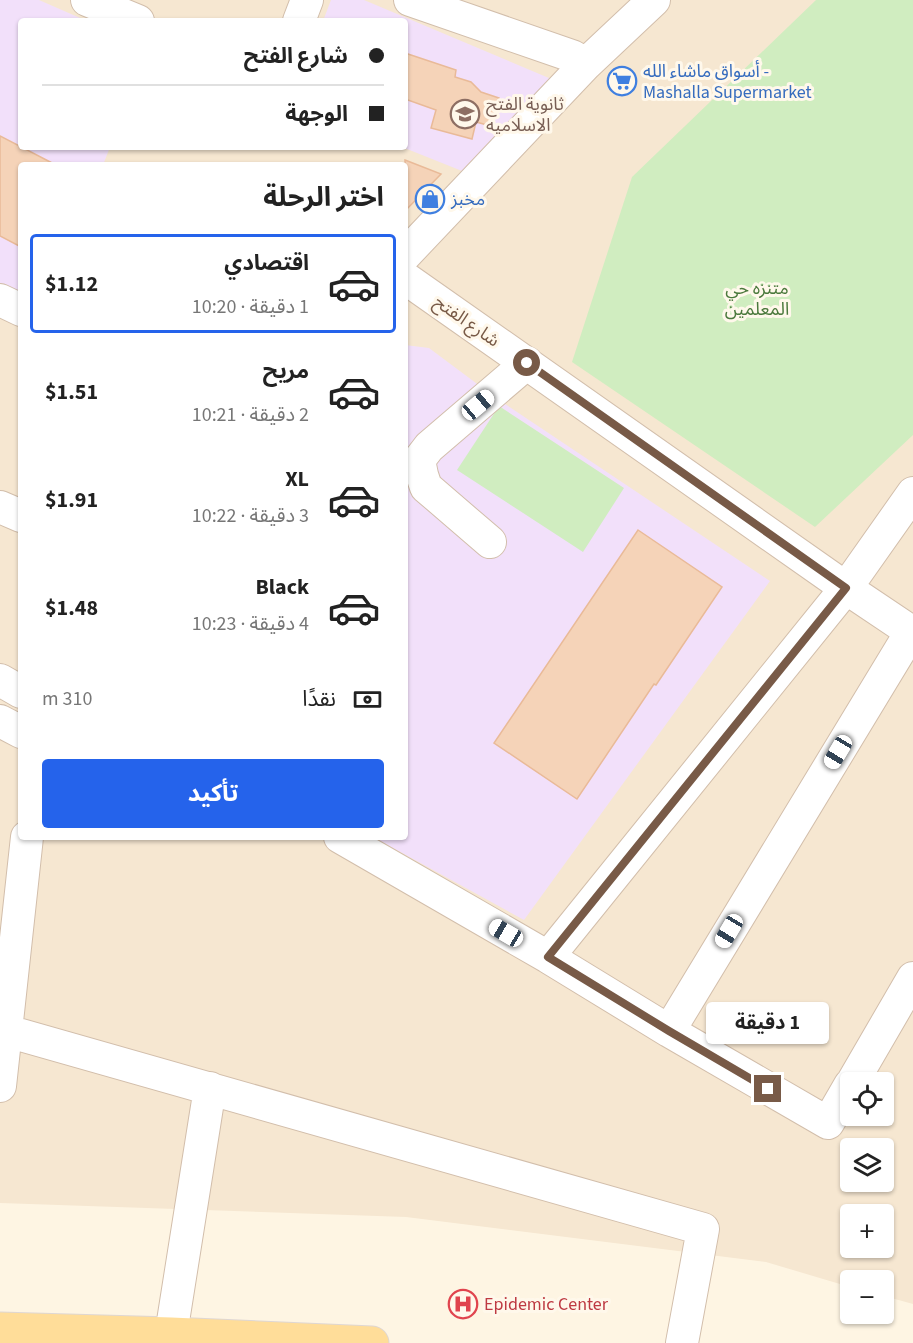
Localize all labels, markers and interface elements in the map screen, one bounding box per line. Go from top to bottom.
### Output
text: شارع الفتح [244,40,348,72]
place label: أسواق ماشاء الله - Mashalla Supermarket [643,59,812,105]
supermarket icon: أسواق ماشاء الله - Mashalla Supermarket [606,65,638,97]
place label: ثانوية الفتح الاسلاميه [486,92,564,138]
text: الوجهة [285,98,348,130]
school or university icon: ثانوية الفتح الاسلاميه [449,98,481,130]
text: اختر الرحلة [263,178,384,217]
shop icon: مخبز [414,183,446,215]
place label: مخبز [450,187,485,212]
text: اقتصادي [224,247,309,279]
icon: car [327,257,381,311]
text: $1.12 [45,268,98,300]
park label: متنزه حي المعلمين [725,276,789,322]
street label: شارع الفتح [428,290,505,354]
text: 1 دقيقة · 10:20 [192,293,309,321]
route start [513,349,540,376]
text: مريح [263,355,309,387]
icon: car [327,365,381,419]
text: $1.51 [45,376,98,408]
car [458,387,498,423]
text: 2 دقيقة · 10:21 [192,401,309,429]
text: XL [285,463,309,495]
icon: car [327,473,381,527]
text: $1.91 [45,484,98,516]
text: 3 دقيقة · 10:22 [192,502,309,530]
text: Black [255,571,309,603]
icon: car [327,581,381,635]
text: $1.48 [45,592,98,624]
text: 4 دقيقة · 10:23 [192,610,309,638]
text: نقدًا [302,683,336,715]
icon: cash [351,683,384,716]
text: 310 m [42,685,92,713]
car [821,732,855,772]
button: تأكيد [42,759,384,828]
car [712,911,746,951]
car [486,916,526,950]
callout: 1 دقيقة [706,1002,830,1044]
text: 1 دقيقة [735,1009,800,1037]
map controls [840,1072,894,1324]
button: locate [840,1072,894,1126]
route end [754,1075,781,1102]
button: layers [840,1138,894,1192]
button: + [840,1204,894,1258]
button: − [840,1270,894,1324]
hospital icon: Epidemic Center [447,1288,479,1320]
place label: Epidemic Center [484,1292,609,1317]

